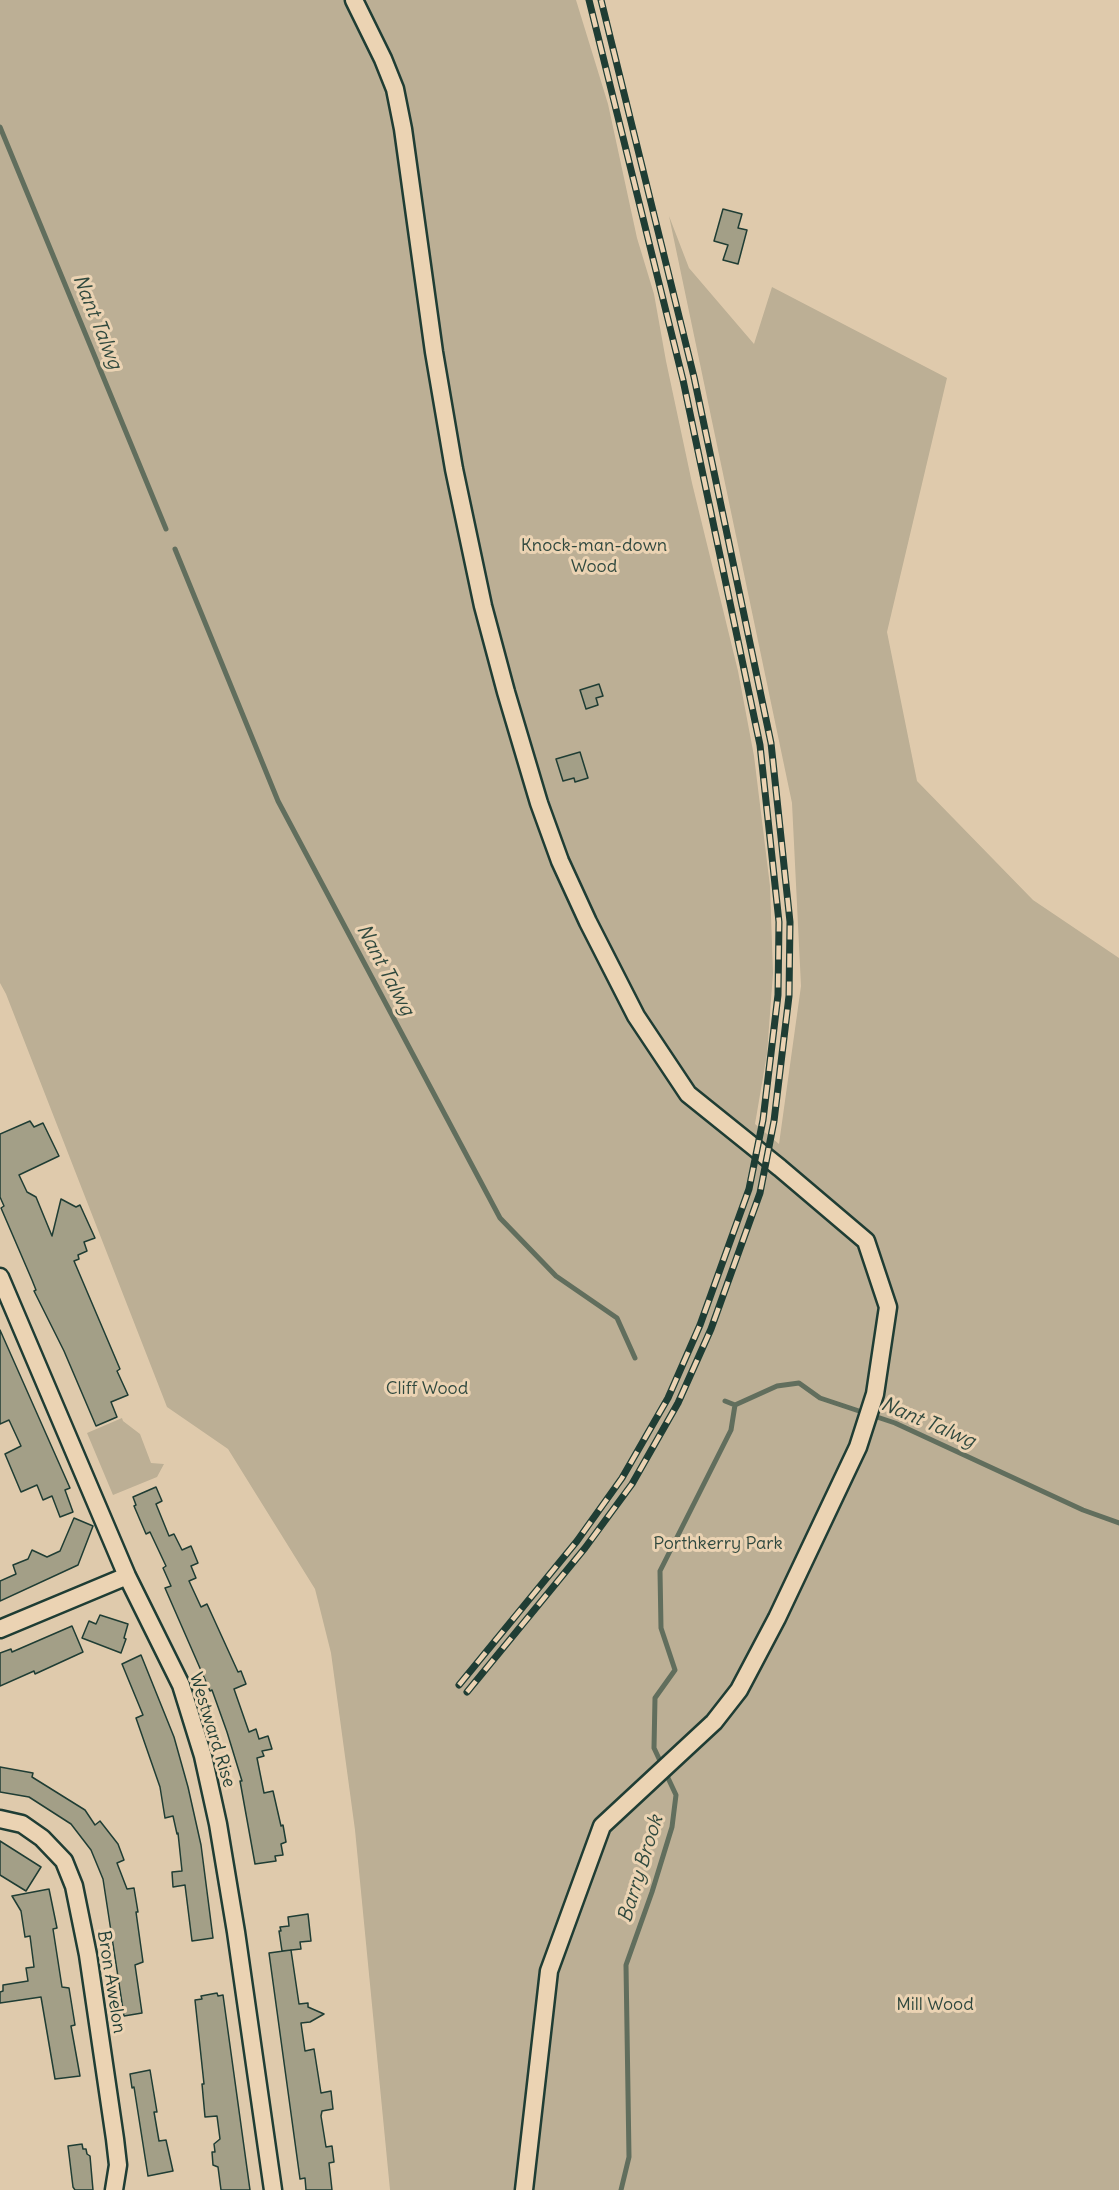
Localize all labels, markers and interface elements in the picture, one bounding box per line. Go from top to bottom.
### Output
water label: Nant Talwg [67,271,127,373]
park label: Knock-man-down Wood [521,535,667,578]
water label: Nant Talwg [351,920,419,1020]
park label: Cliff Wood [386,1378,468,1400]
water label: Nant Talwg [877,1392,979,1454]
park label: Porthkerry Park [653,1533,783,1555]
street label: Westward Rise [184,1670,240,1790]
water label: Barry Brook [613,1813,669,1925]
street label: Bron Awelon [92,1929,130,2035]
park label: Mill Wood [896,1994,974,2016]

